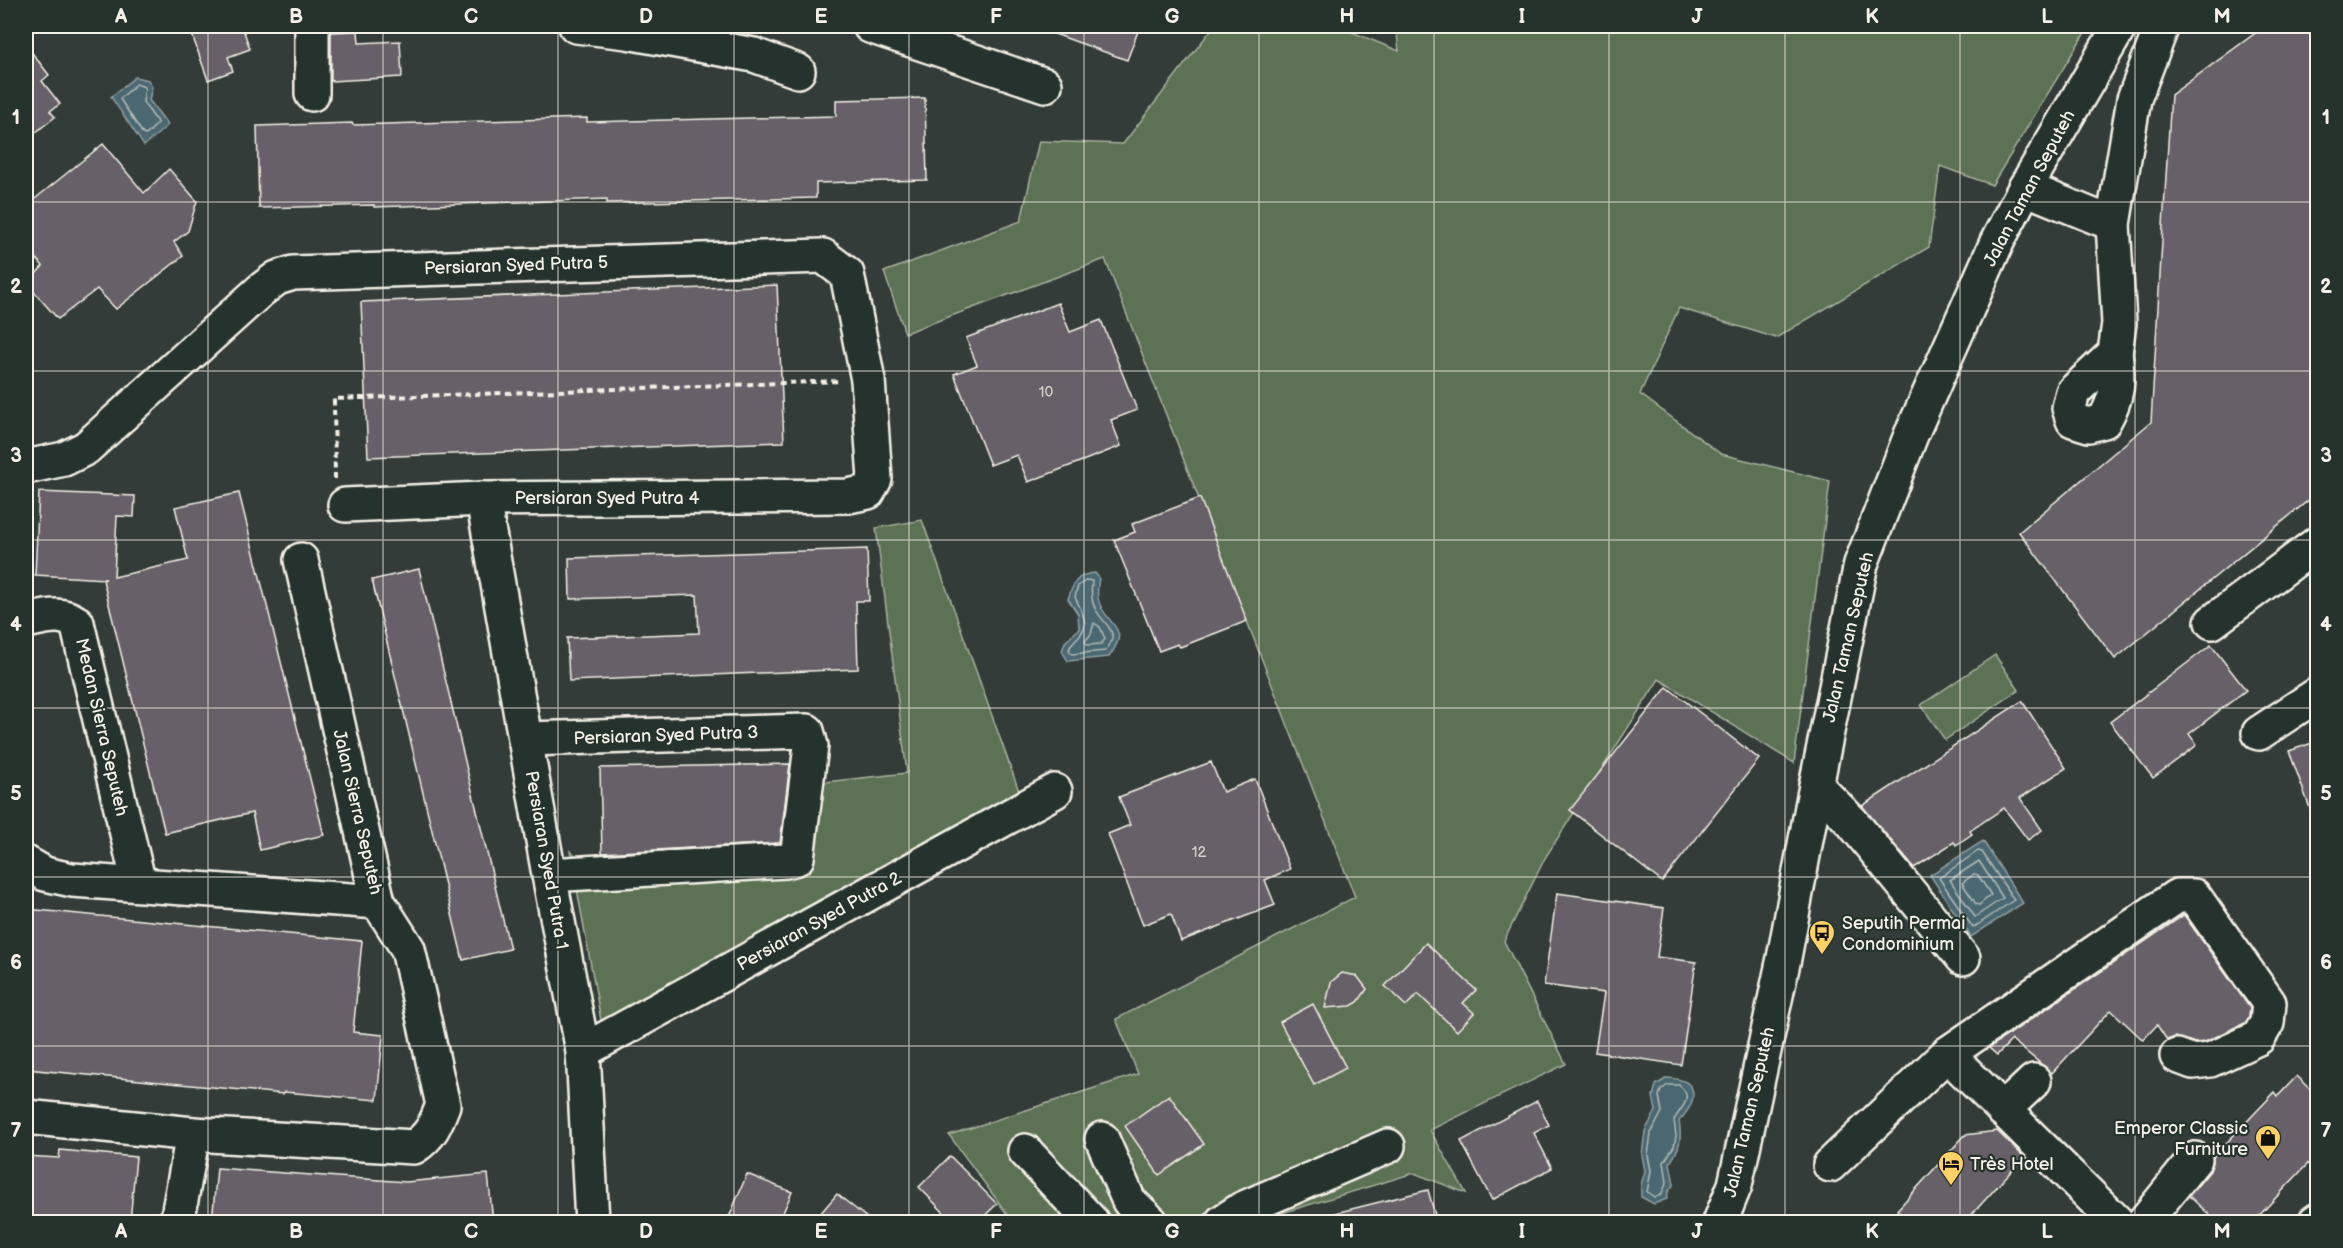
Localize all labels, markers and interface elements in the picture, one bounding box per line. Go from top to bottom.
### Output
text: A [114,5,128,29]
text: B [289,5,303,29]
text: C [464,5,478,29]
text: D [639,5,653,29]
text: E [815,5,828,29]
text: F [990,5,1002,29]
text: G [1165,5,1180,29]
text: H [1340,5,1354,29]
text: I [1519,5,1525,29]
text: J [1692,5,1704,29]
text: K [1865,5,1879,29]
text: L [2041,5,2053,29]
text: M [2213,5,2231,29]
text: 1 [12,106,20,130]
street label: Jalan Taman Seputeh [1979,106,2080,270]
text: 1 [2322,106,2330,130]
street label: Persiaran Syed Putra 5 [424,252,608,279]
text: 2 [10,275,22,299]
text: 2 [2320,275,2332,299]
house number: 10 [1039,383,1053,402]
text: 3 [10,444,22,468]
text: 3 [2320,444,2332,468]
street label: Persiaran Syed Putra 4 [515,488,699,509]
street label: Jalan Taman Seputeh [1819,550,1878,724]
text: 4 [10,613,22,637]
text: 4 [2320,613,2332,637]
street label: Medan Sierra Seputeh [71,636,132,818]
street label: Persiaran Syed Putra 3 [573,722,759,749]
street label: Jalan Sierra Seputeh [328,728,387,897]
street label: Persiaran Syed Putra 1 [520,769,573,951]
text: 5 [10,782,22,806]
text: 5 [2320,782,2332,806]
house number: 12 [1192,843,1206,862]
street label: Persiaran Syed Putra 2 [733,867,905,975]
place label: Seputih Permai Condominium [1842,913,1965,955]
bus stop icon: Seputih Permai Condominium [1807,918,1837,956]
text: 6 [10,951,22,975]
text: 6 [2320,951,2332,975]
street label: Jalan Taman Seputeh [1720,1025,1779,1199]
place label: Emperor Classic Furniture [2114,1118,2248,1160]
text: 7 [10,1119,22,1143]
text: 7 [2320,1119,2332,1143]
shop icon: Emperor Classic Furniture [2253,1123,2283,1161]
hotel icon: Très Hotel [1936,1149,1966,1187]
place label: Très Hotel [1970,1154,2054,1175]
text: A [114,1220,128,1244]
text: B [289,1220,303,1244]
text: C [464,1220,478,1244]
text: D [639,1220,653,1244]
text: E [815,1220,828,1244]
text: F [990,1220,1002,1244]
text: G [1165,1220,1180,1244]
text: H [1340,1220,1354,1244]
text: I [1519,1220,1525,1244]
text: J [1692,1220,1704,1244]
text: K [1865,1220,1879,1244]
text: L [2041,1220,2053,1244]
text: M [2213,1220,2231,1244]

